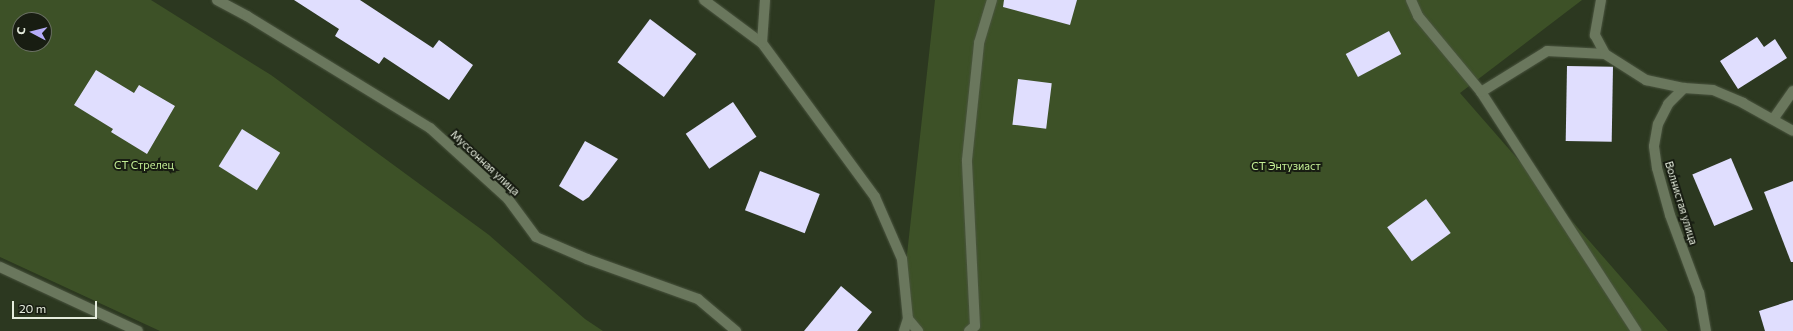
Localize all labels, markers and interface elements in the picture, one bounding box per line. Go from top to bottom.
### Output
north arrow [12,12,52,52]
text: С [14,26,27,35]
street label: Муссонная улица [448,128,522,198]
park label: СТ Стрелец [114,158,174,172]
park label: СТ Энтузиаст [1251,159,1321,173]
street label: Волнистая улица [1662,160,1700,246]
scale bar [14,293,99,319]
text: 20 m [19,301,46,315]

